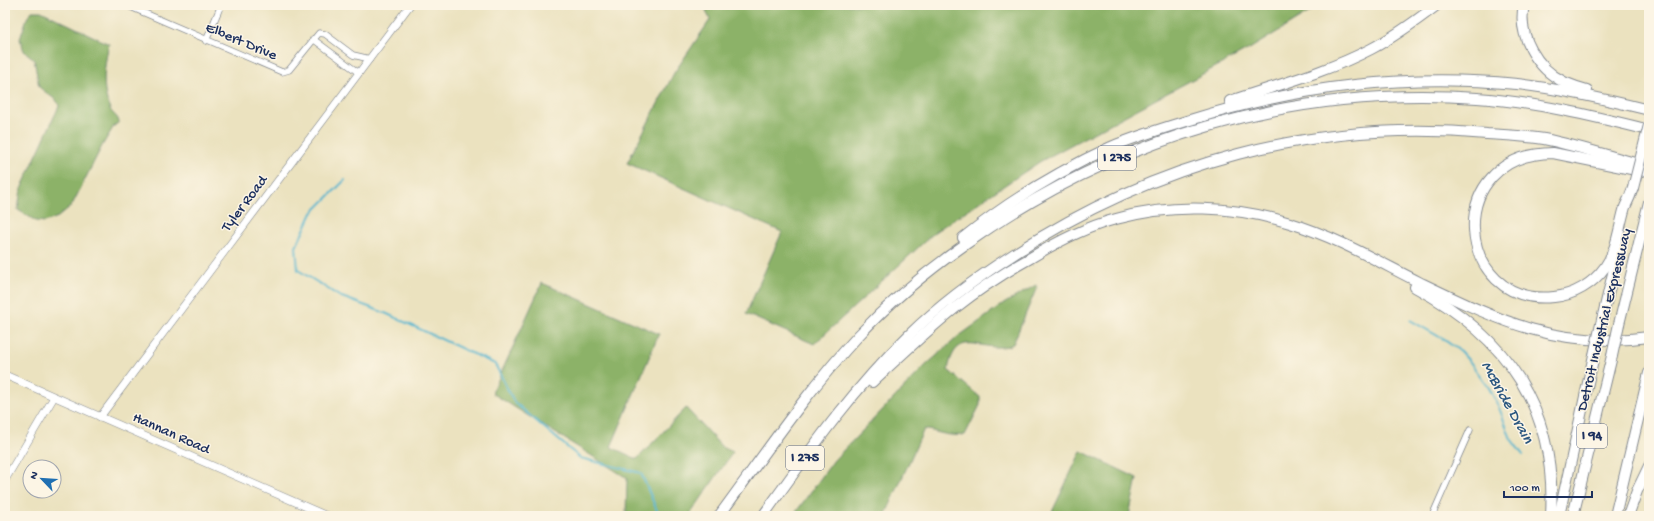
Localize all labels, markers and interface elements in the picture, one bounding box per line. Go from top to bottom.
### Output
street label: Elbert Drive [203,19,280,65]
road number: I 275 [1098,146,1136,170]
street label: Tyler Road [217,171,273,237]
street label: Detroit Industrial Expressway [1573,226,1637,414]
water label: McBride Drain [1476,358,1537,448]
street label: Hannan Road [129,409,214,460]
road number: I 94 [1577,424,1607,448]
road number: I 275 [786,446,824,470]
north arrow [22,459,62,499]
text: N [28,470,42,481]
scale bar [1504,473,1592,499]
text: 100 m [1509,482,1540,496]

